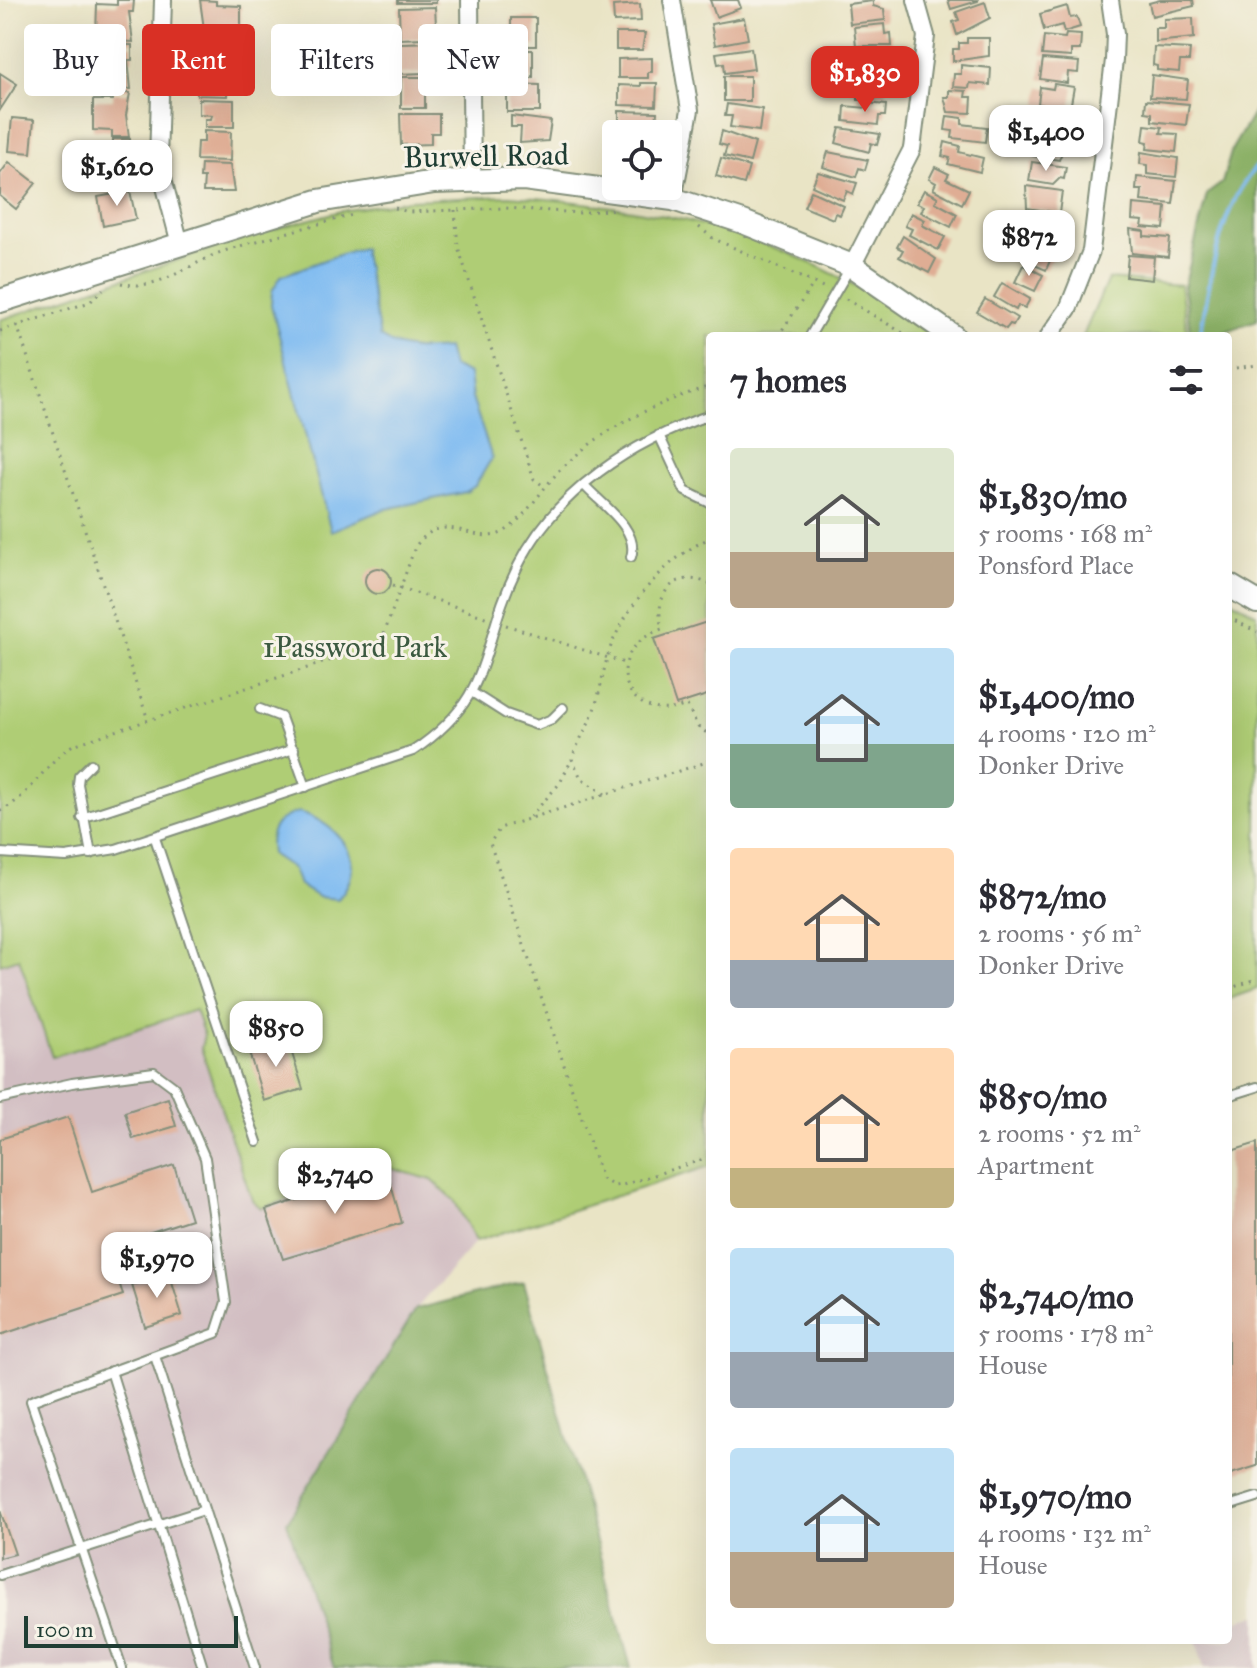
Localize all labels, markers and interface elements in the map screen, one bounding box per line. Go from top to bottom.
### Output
chip: Buy [24,24,126,96]
chip: Rent [142,24,255,96]
chip: Filters [271,24,402,96]
chip: New [418,24,528,96]
pin: $1,830 [800,46,930,114]
text: $1,830 [829,56,901,88]
pin: $1,400 [981,105,1111,173]
text: $1,400 [1007,115,1085,147]
map controls [602,120,682,200]
button: locate [602,120,682,200]
street label: Burwell Road [403,137,569,175]
pin: $1,620 [52,140,182,208]
text: $1,620 [80,150,154,182]
pin: $872 [982,210,1076,278]
text: $872 [1001,220,1057,252]
icon: filters [1164,358,1208,402]
text: 7 homes [730,360,847,401]
text: $1,830/mo [978,476,1127,517]
icon: home [794,480,890,576]
text: 5 rooms · 168 m² [978,517,1152,549]
text: Ponsford Place [978,549,1134,581]
park label: 1Password Park [263,629,447,665]
text: $1,400/mo [978,676,1135,717]
icon: home [794,680,890,776]
text: 4 rooms · 120 m² [978,717,1156,749]
text: Donker Drive [978,749,1124,781]
text: $872/mo [978,876,1106,917]
icon: home [794,880,890,976]
text: 2 rooms · 56 m² [978,917,1141,949]
text: Donker Drive [978,949,1124,981]
pin: $850 [229,1001,323,1069]
text: $850 [248,1011,304,1043]
text: $850/mo [978,1076,1107,1117]
icon: home [794,1080,890,1176]
text: 2 rooms · 52 m² [978,1117,1141,1149]
pin: $2,740 [270,1148,400,1216]
text: Apartment [978,1149,1094,1181]
text: $2,740 [296,1158,374,1190]
pin: $1,970 [92,1232,222,1300]
text: $1,970 [119,1242,195,1274]
text: $2,740/mo [978,1276,1134,1317]
icon: home [794,1280,890,1376]
text: 5 rooms · 178 m² [978,1317,1153,1349]
text: House [978,1349,1048,1381]
text: $1,970/mo [978,1476,1132,1517]
icon: home [794,1480,890,1576]
text: 4 rooms · 132 m² [978,1517,1151,1549]
text: House [978,1549,1048,1581]
scale bar [24,1612,238,1648]
text: 100 m [36,1616,93,1643]

